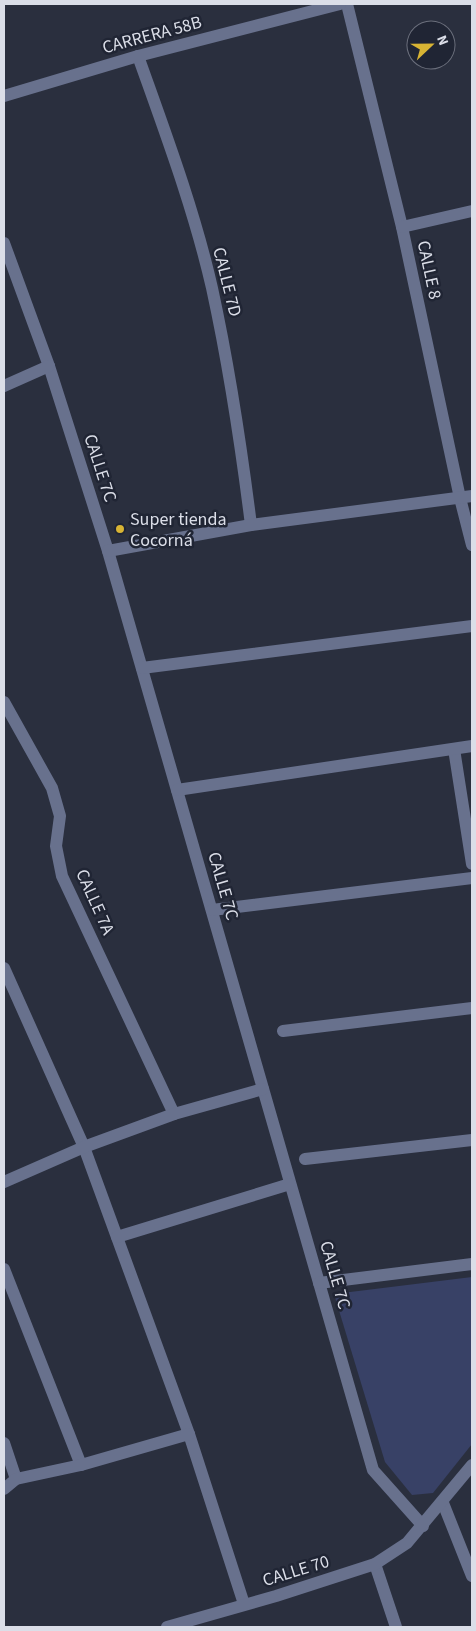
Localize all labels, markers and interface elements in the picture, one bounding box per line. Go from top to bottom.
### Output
street label: CARRERA 58B [99,10,205,60]
north arrow [406,20,456,70]
text: N [431,32,453,49]
street label: CALLE 8 [411,238,447,302]
street label: CALLE 7D [206,245,248,319]
street label: CALLE 7C [77,431,123,505]
place label: Super tienda Cocorná [130,507,227,553]
marker: Super tienda Cocorná [114,523,126,535]
street label: CALLE 7C [201,849,245,923]
street label: CALLE 7A [69,865,121,939]
street label: CALLE 7C [313,1238,357,1312]
street label: CALLE 70 [260,1549,332,1593]

